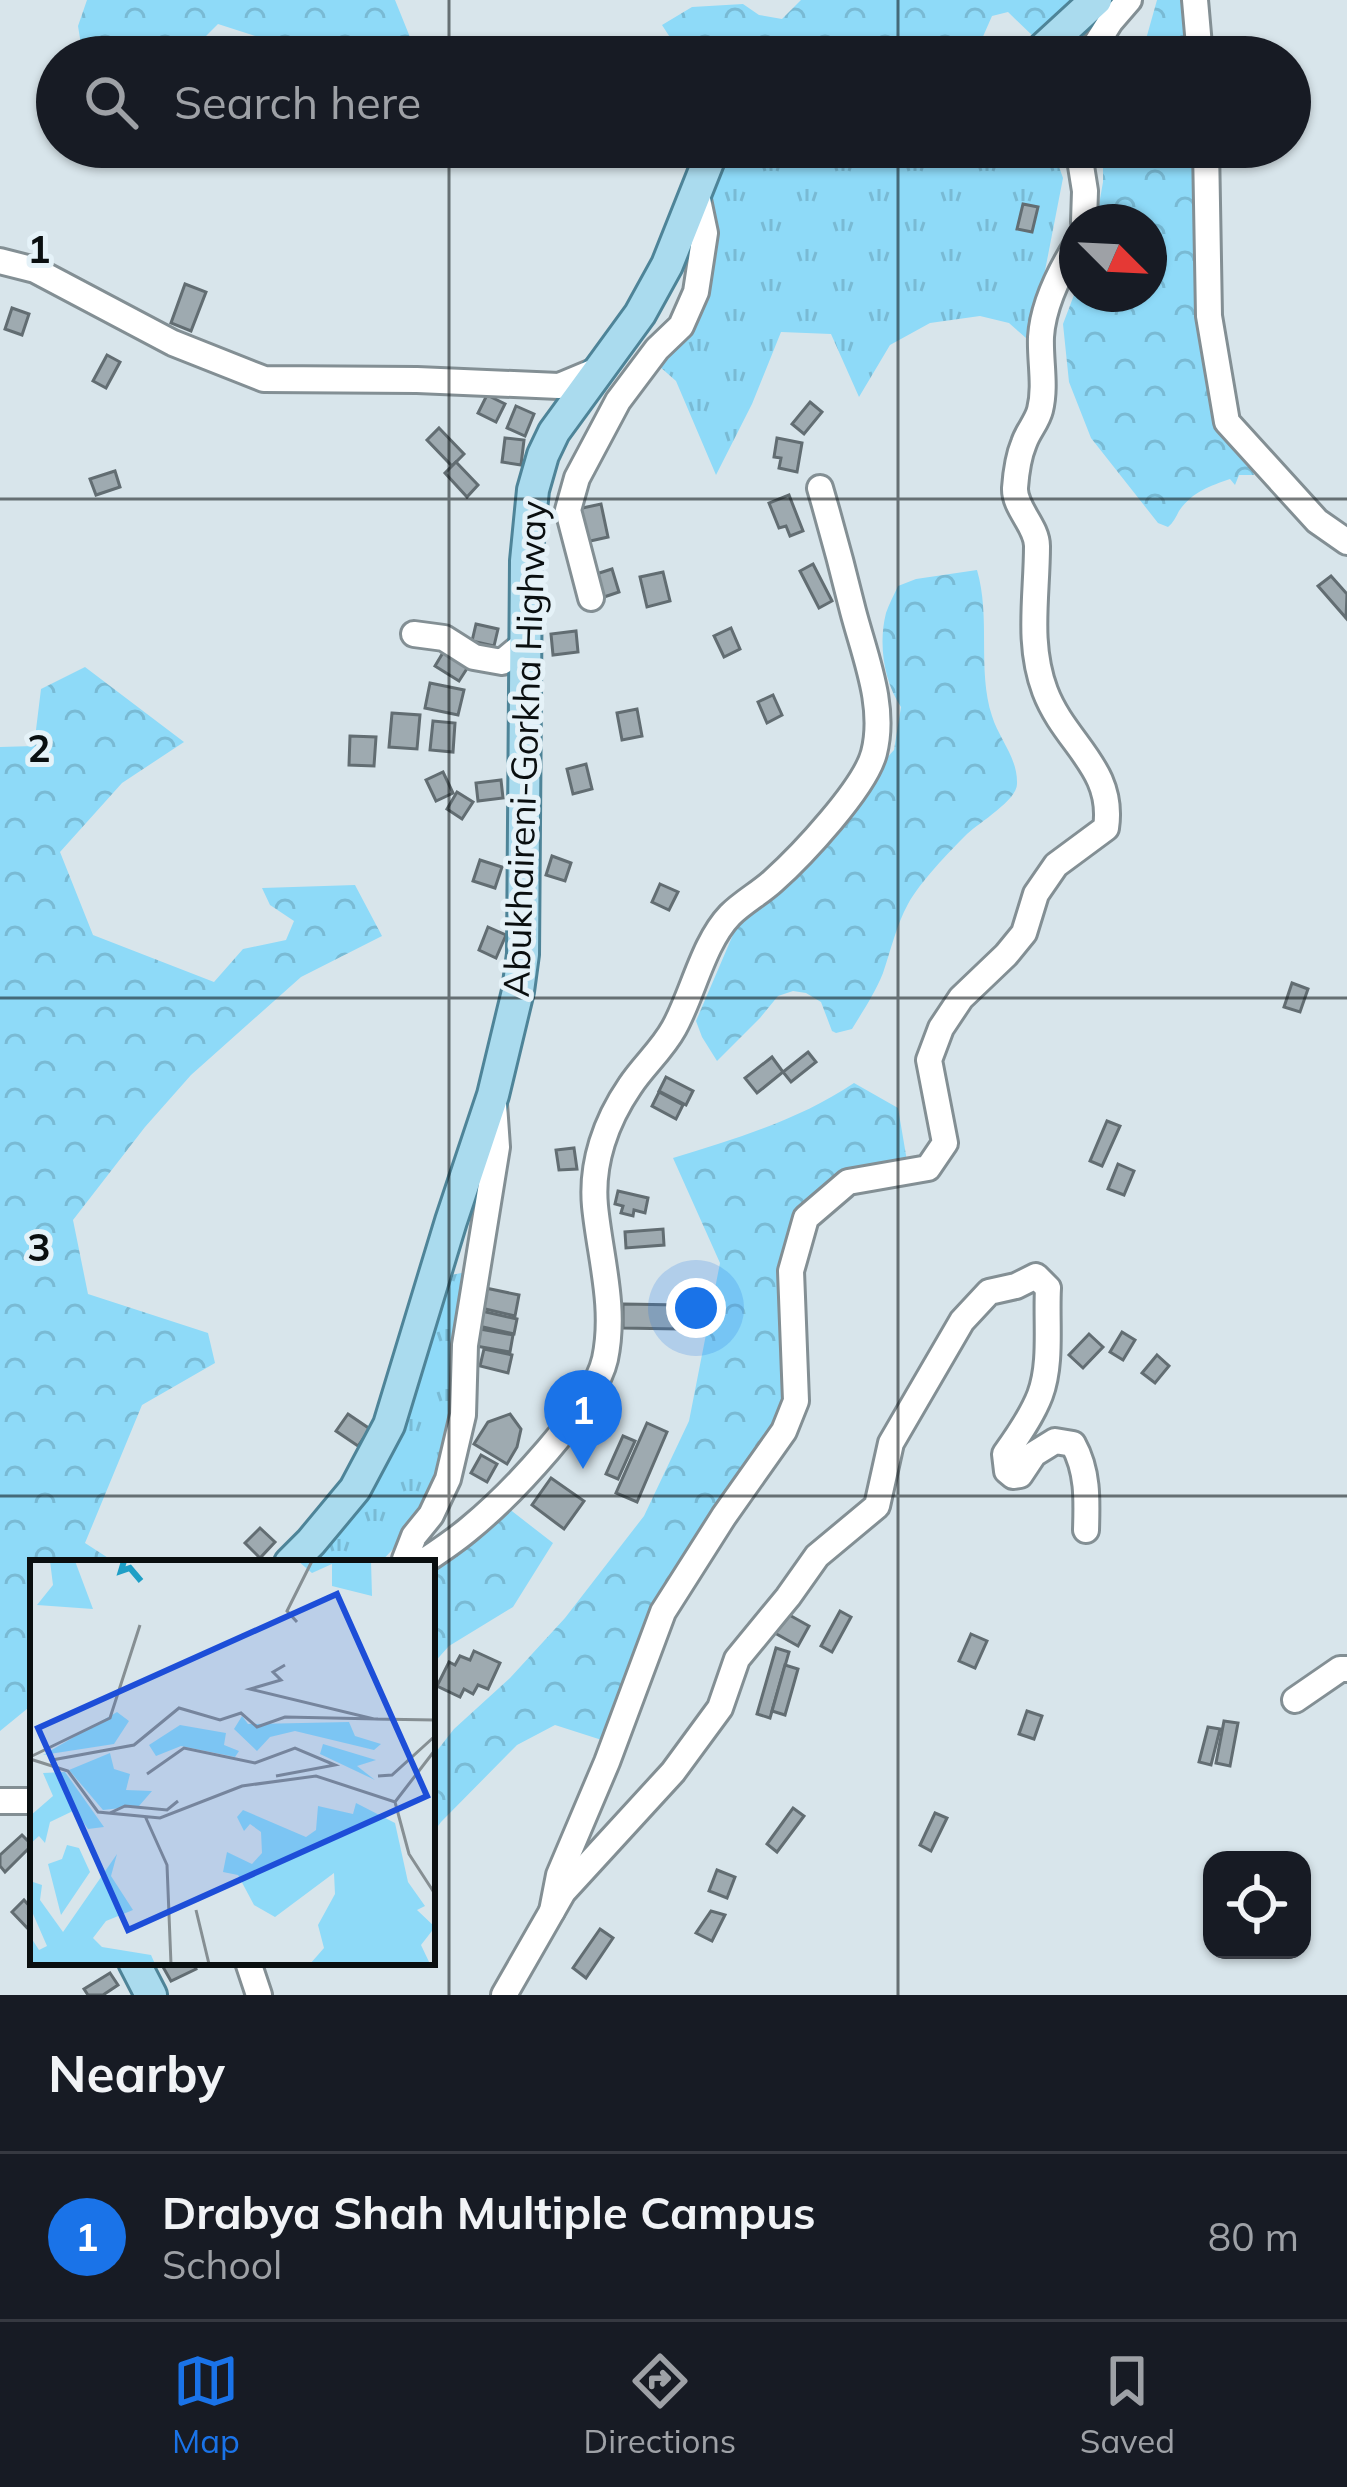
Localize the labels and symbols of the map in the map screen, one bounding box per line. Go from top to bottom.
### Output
north arrow [1059,204,1167,312]
text: 1 [27,224,51,273]
street label: Abukhaireni-Gorkha Highway [493,500,555,998]
text: 2 [27,723,51,772]
text: 3 [27,1222,51,1271]
your location [666,1278,726,1338]
pin: 1 [544,1370,622,1469]
inset map [30,1560,435,1965]

